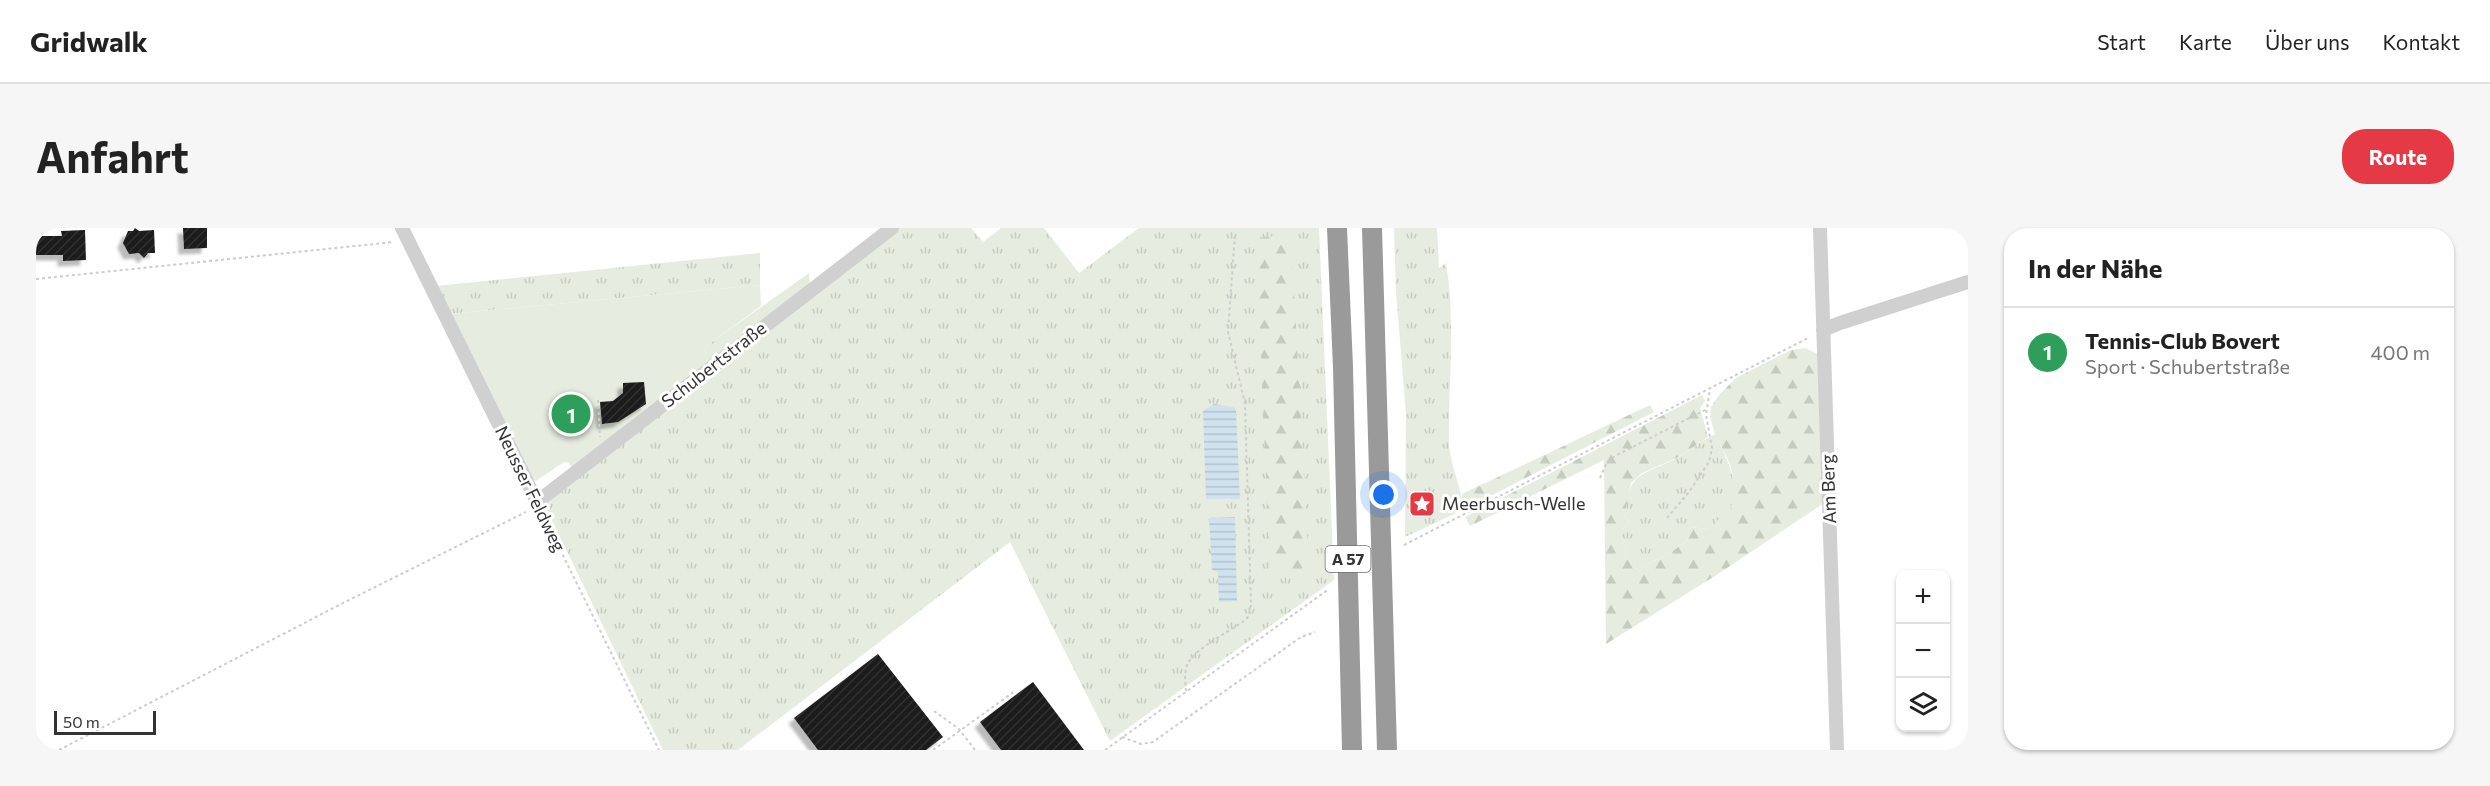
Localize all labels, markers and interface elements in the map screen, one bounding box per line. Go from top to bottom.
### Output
text: Gridwalk [30,24,148,58]
text: Start [2097,29,2146,54]
text: Karte [2179,29,2232,54]
text: Über uns [2265,29,2349,54]
text: Kontakt [2382,29,2460,54]
button: Route [2342,129,2454,184]
text: Anfahrt [36,130,189,182]
text: In der Nähe [2028,252,2163,283]
street label: Schubertstraße [657,316,770,412]
text: Tennis-Club Bovert [2085,327,2280,354]
text: 1 [2043,340,2052,364]
text: 400 m [2371,340,2430,364]
text: Sport · Schubertstraße [2085,354,2290,378]
pin: 1 [552,392,590,436]
street label: Neusser Feldweg [491,422,571,555]
street label: Am Berg [1816,454,1840,524]
your location [1369,480,1398,509]
place icon: Meerbusch-Welle [1407,489,1437,519]
place label: Meerbusch-Welle [1442,492,1585,514]
road number: A 57 [1326,546,1370,572]
map controls [1896,570,1950,732]
button: + [1896,570,1950,624]
button: − [1896,624,1950,678]
button: layers [1896,678,1950,732]
scale bar [54,708,156,736]
text: 50 m [63,712,100,731]

